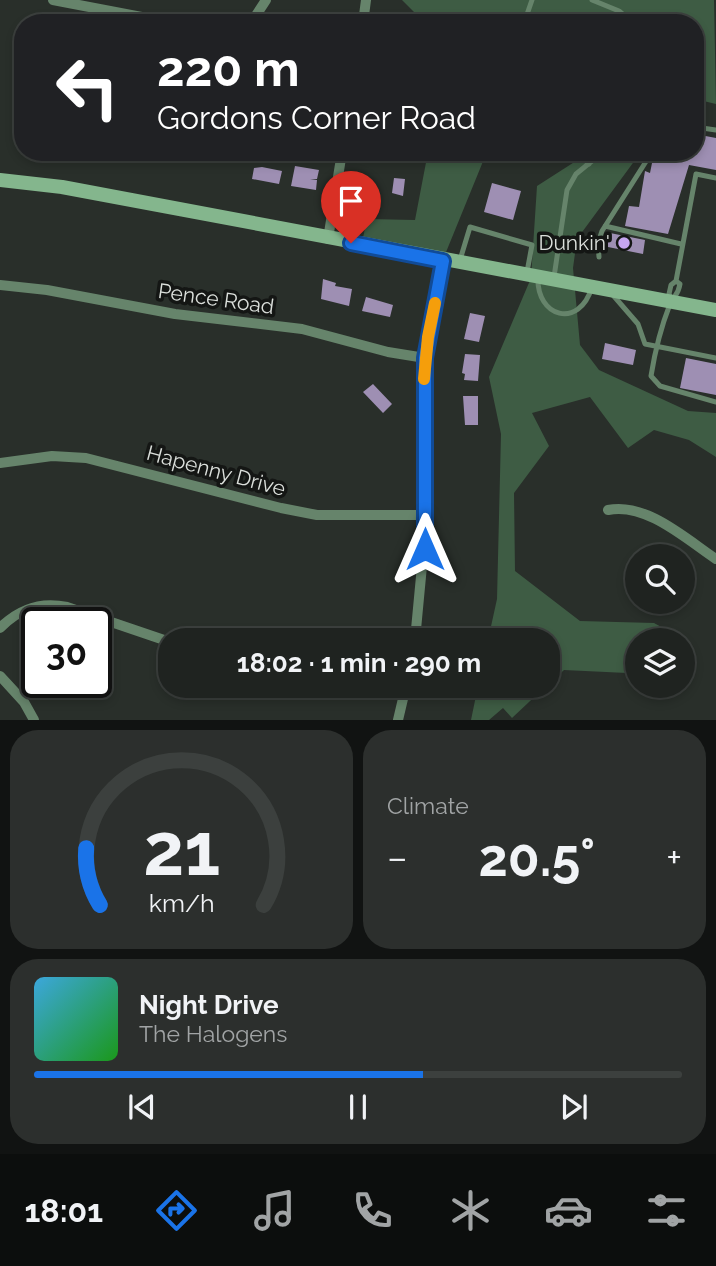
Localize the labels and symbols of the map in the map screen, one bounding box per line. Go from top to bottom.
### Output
pin [321,171,381,243]
place label: Dunkin' [538,230,610,255]
marker: Dunkin' [616,235,632,251]
street label: Pence Road [156,278,276,319]
street label: Hapenny Drive [144,440,288,501]
position arrow [388,512,462,586]
speed limit sign: 30 [21,607,112,698]

